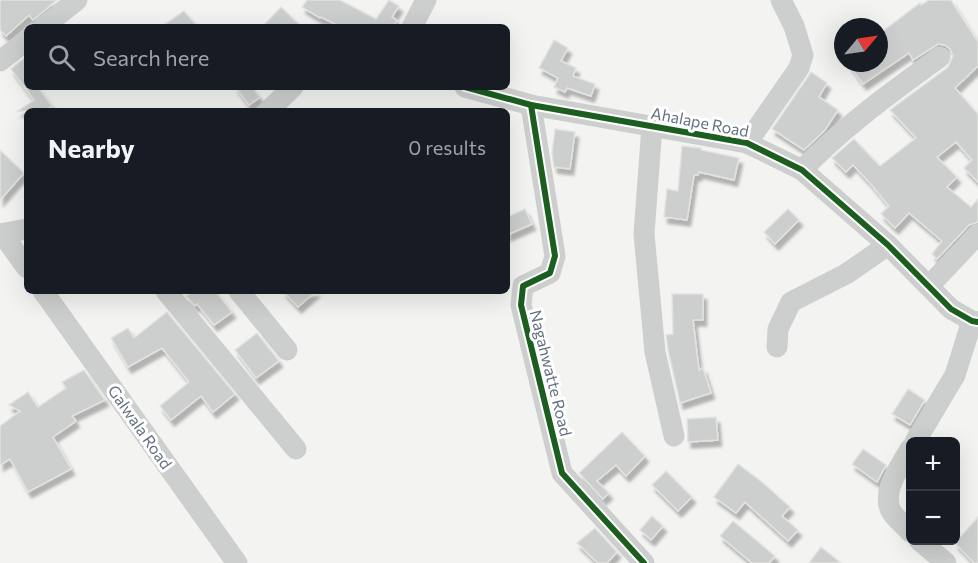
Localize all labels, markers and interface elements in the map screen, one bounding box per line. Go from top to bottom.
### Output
north arrow [834,18,888,72]
search box [24,24,510,90]
icon: search [45,41,78,74]
text: Search here [93,44,209,71]
street label: Ahalape Road [650,103,751,140]
text: Nearby [48,132,135,163]
text: 0 results [408,135,486,159]
street label: Nagahwatte Road [527,308,576,438]
street label: Galwala Road [105,381,176,472]
map controls [906,437,960,545]
button: + [906,437,960,491]
button: − [906,491,960,545]

